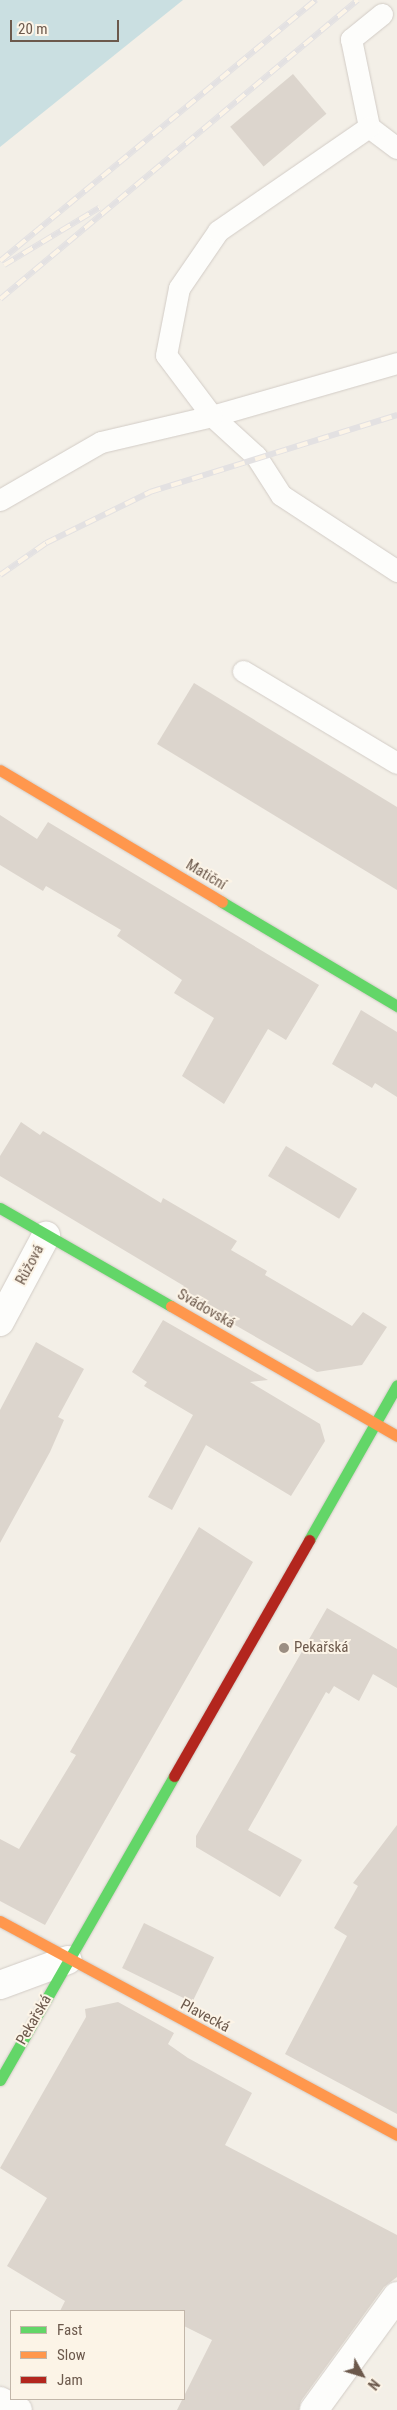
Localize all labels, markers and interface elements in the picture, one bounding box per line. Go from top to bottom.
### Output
scale bar [12,10,121,42]
text: 20 m [18,20,48,38]
street label: Matiční [182,856,230,894]
street label: Růžová [12,1242,48,1288]
street label: Svádovská [174,1285,238,1333]
place label: Pekařská [294,1639,349,1657]
marker: Pekařská [278,1642,290,1654]
street label: Pekařská [13,1992,55,2048]
street label: Plavecká [177,1996,233,2036]
legend [10,2310,185,2400]
text: Fast [57,2321,82,2339]
text: Slow [57,2346,86,2364]
north arrow [337,2350,387,2400]
text: Jam [57,2371,83,2389]
text: N [365,2376,383,2393]

